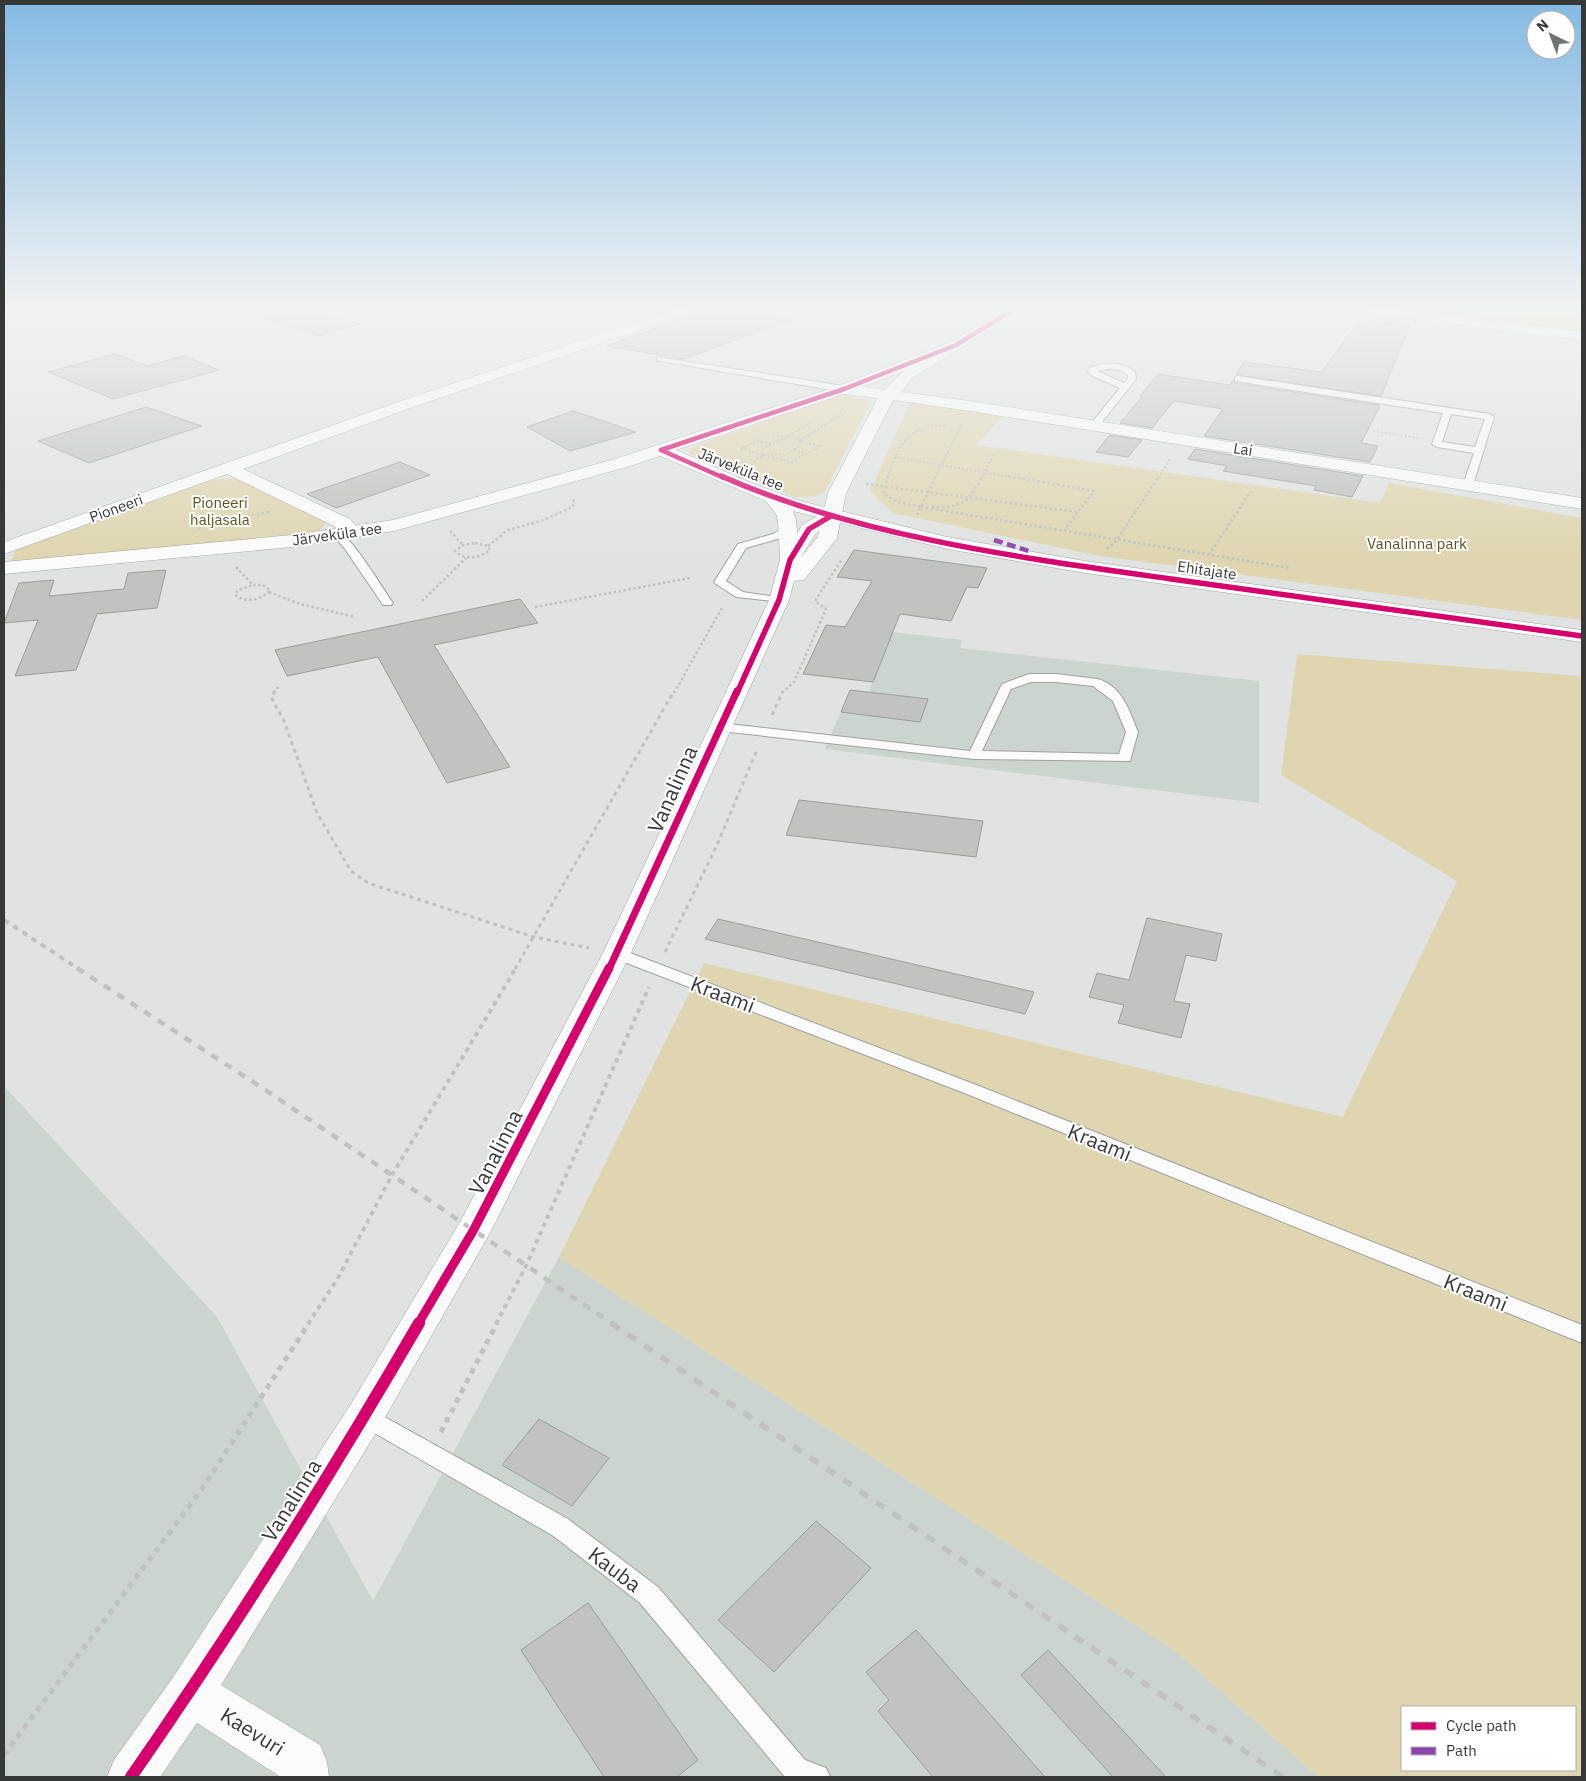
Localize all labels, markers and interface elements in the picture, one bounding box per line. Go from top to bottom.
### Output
north arrow [1526,10,1576,60]
text: N [1533,15,1552,35]
street label: Lai [1232,438,1254,460]
street label: Järveküla tee [696,443,786,495]
street label: Pioneeri [87,490,145,526]
park label: Pioneeri haljasala [190,493,250,529]
street label: Järveküla tee [291,518,383,550]
park label: Vanalinna park [1367,534,1467,553]
street label: Ehitajate [1176,556,1238,584]
street label: Vanalinna [640,741,704,837]
street label: Kraami [687,969,759,1019]
street label: Vanalinna [462,1104,528,1200]
street label: Kraami [1064,1117,1136,1167]
street label: Kraami [1440,1267,1512,1317]
street label: Vanalinna [255,1453,327,1547]
street label: Kauba [583,1540,647,1598]
street label: Kaevuri [216,1700,290,1762]
legend [1401,1706,1576,1771]
text: Cycle path [1446,1716,1517,1735]
text: Path [1446,1741,1477,1760]

